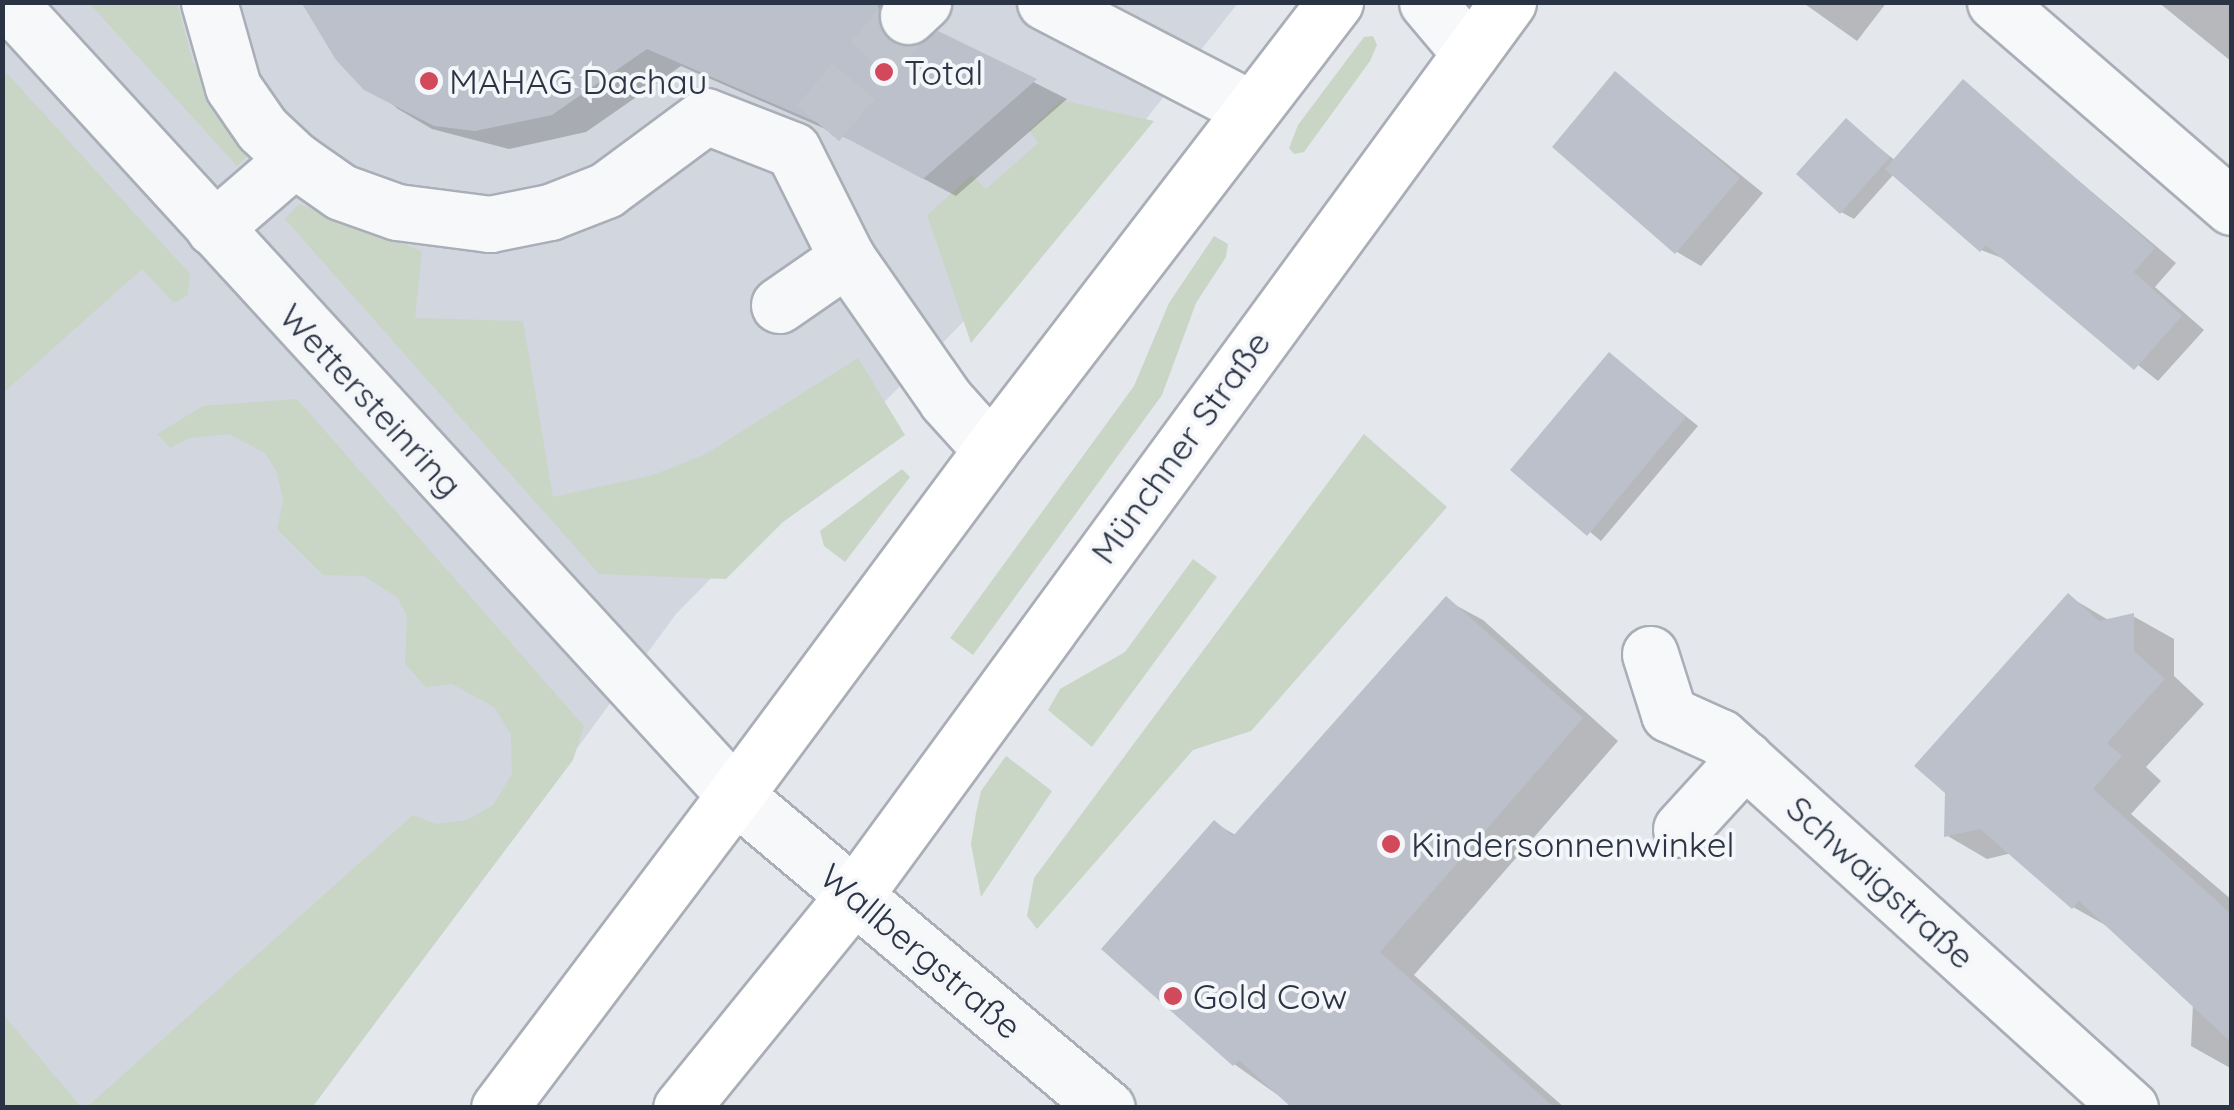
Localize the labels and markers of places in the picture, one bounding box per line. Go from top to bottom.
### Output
place label: Total [904,51,983,93]
place label: MAHAG Dachau [449,60,707,102]
marker: Total [873,61,895,83]
marker: MAHAG Dachau [418,70,440,92]
place label: Kindersonnenwinkel [1411,823,1735,865]
marker: Kindersonnenwinkel [1380,833,1402,855]
place label: Gold Cow [1193,975,1347,1017]
marker: Gold Cow [1162,985,1184,1007]

